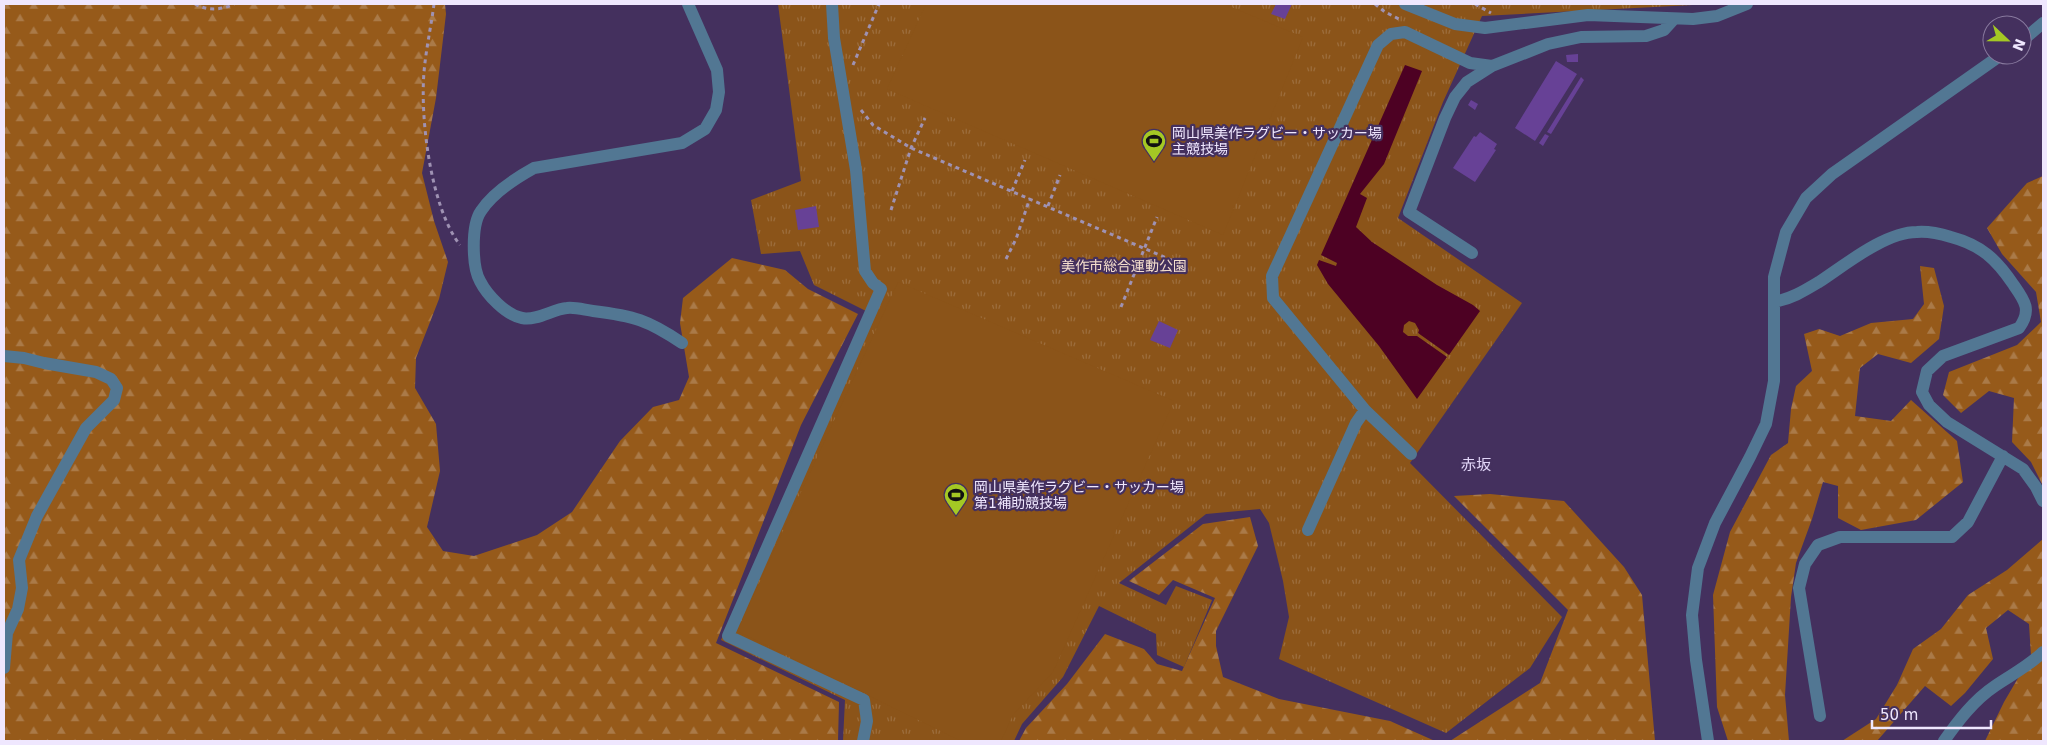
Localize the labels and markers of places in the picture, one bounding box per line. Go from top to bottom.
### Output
place label: 岡山県美作ラグビー・サッカー場 主競技場 [1172,125,1382,157]
sports icon: 岡山県美作ラグビー・サッカー場 主競技場 [1141,128,1167,162]
place label: 岡山県美作ラグビー・サッカー場 第1補助競技場 [974,479,1184,511]
sports icon: 岡山県美作ラグビー・サッカー場 第1補助競技場 [943,482,969,516]

